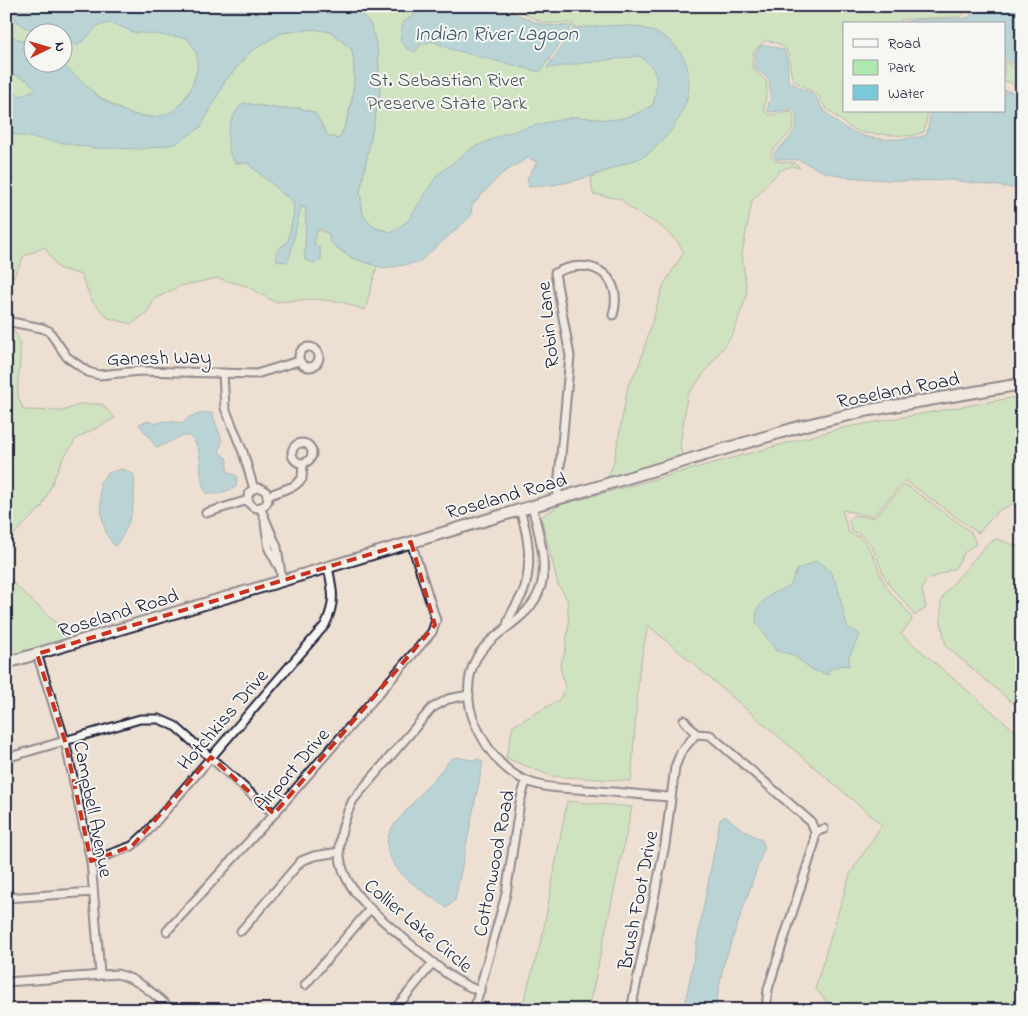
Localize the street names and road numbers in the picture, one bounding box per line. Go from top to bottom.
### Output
street label: Robin Lane [531,280,568,369]
street label: Ganesh Way [107,344,211,375]
street label: Roseland Road [835,365,962,418]
street label: Roseland Road [443,466,570,528]
street label: Roseland Road [55,582,182,646]
street label: Hotchkiss Drive [171,663,276,778]
street label: Airport Drive [248,722,338,819]
street label: Campbell Avenue [64,739,119,880]
street label: Cottonwood Road [467,788,524,939]
street label: Brush Foot Drive [612,828,667,974]
street label: Collier Lake Circle [357,873,478,981]

